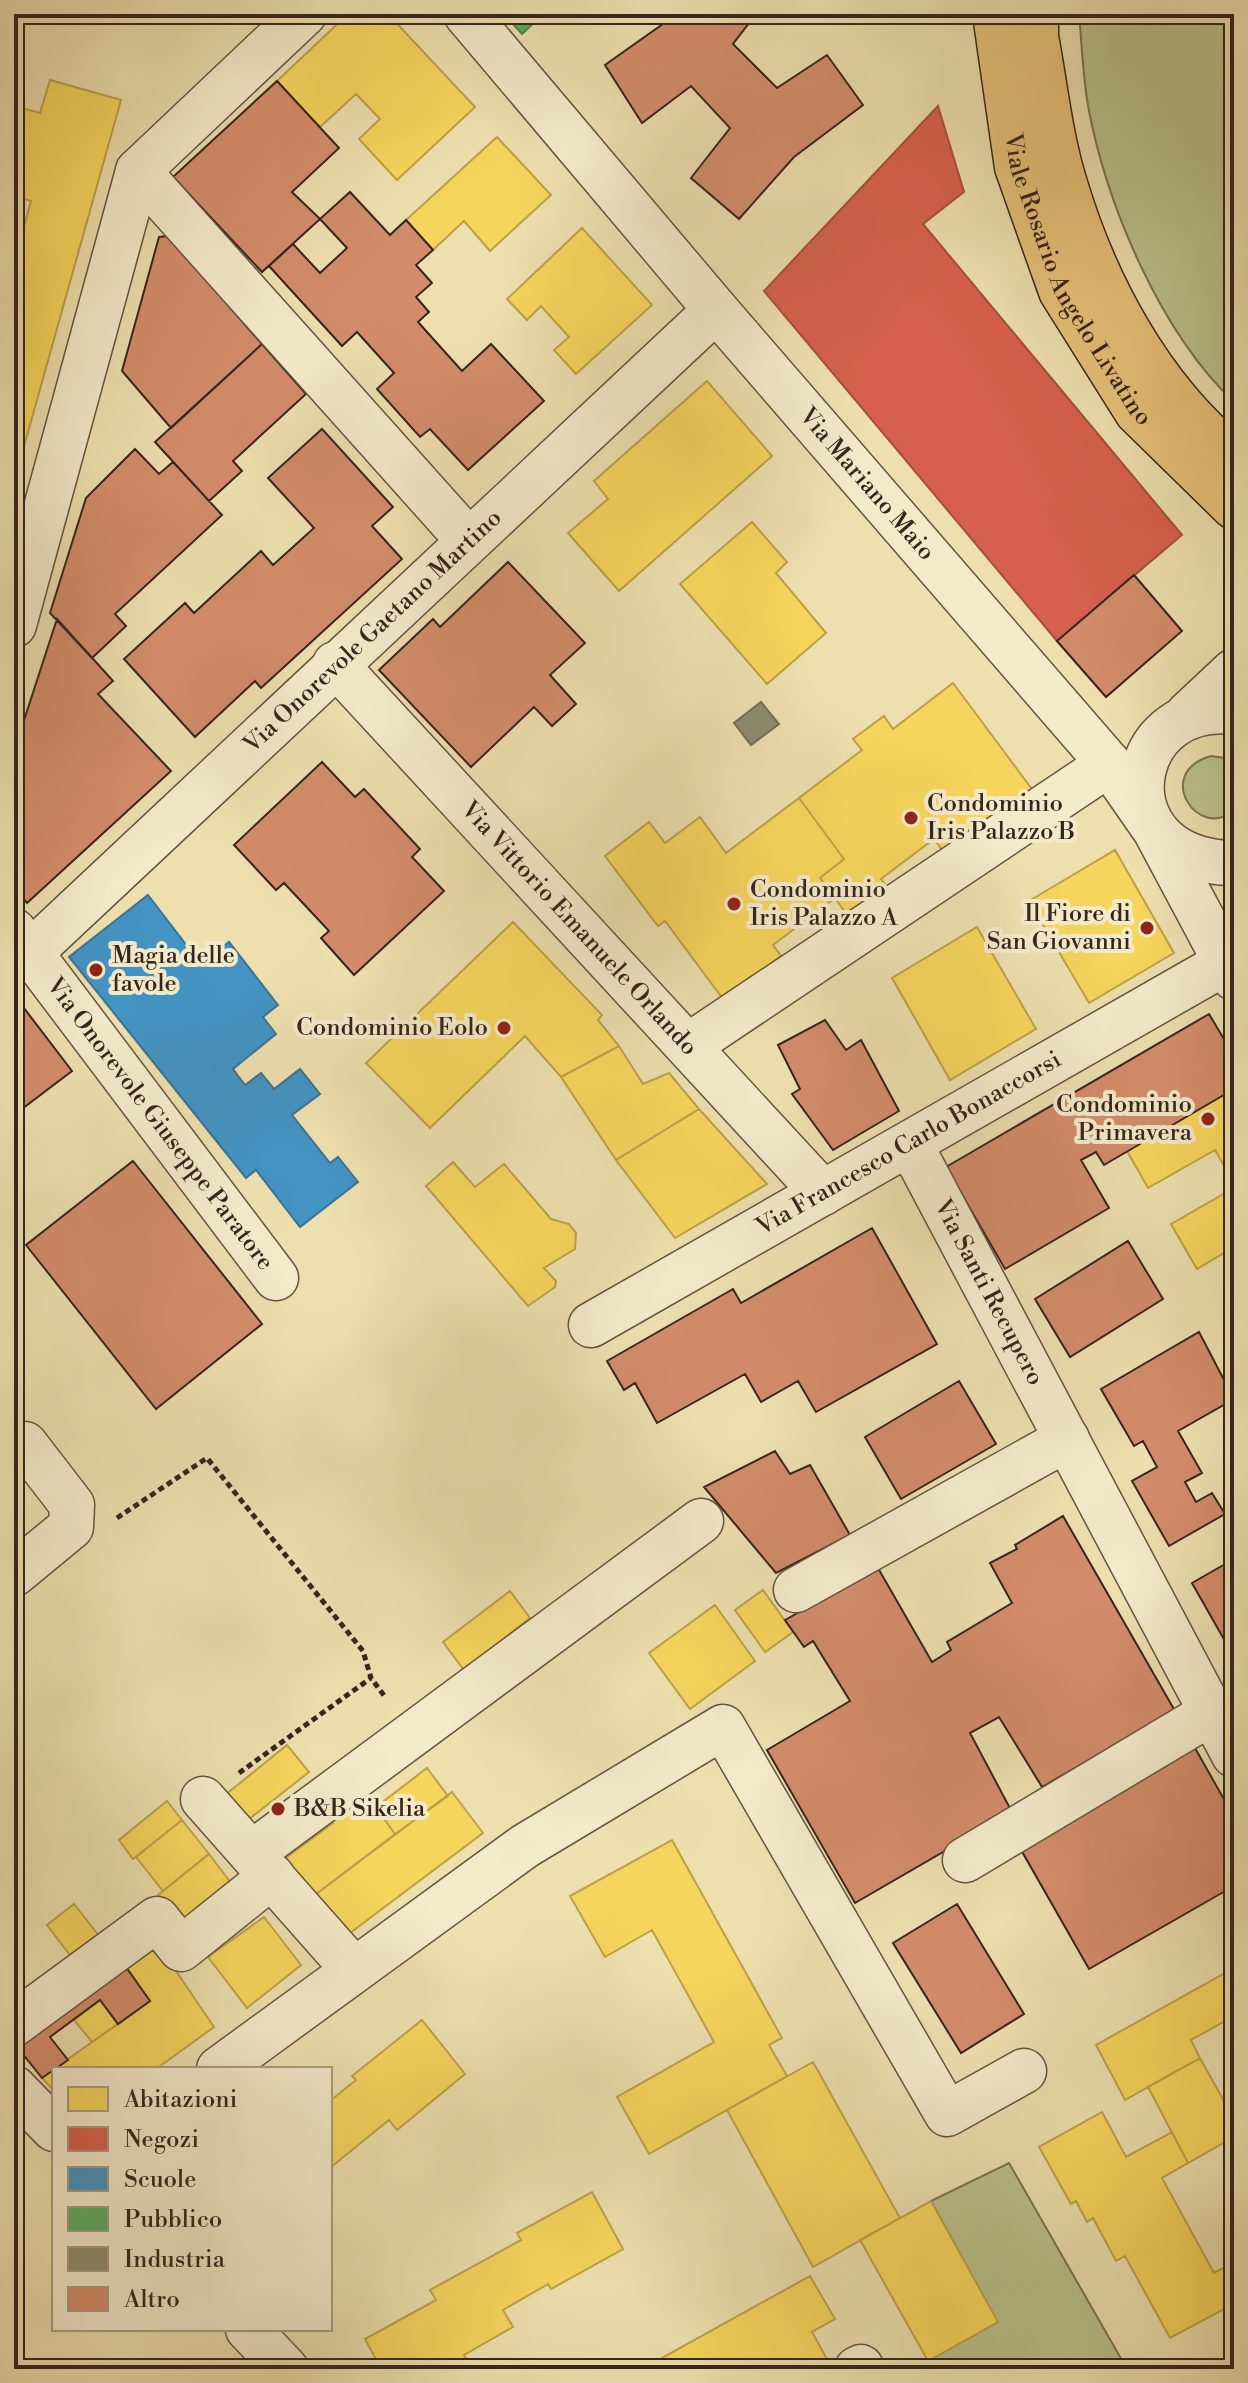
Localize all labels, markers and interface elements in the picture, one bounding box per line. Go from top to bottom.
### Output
street label: Viale Rosario Angelo Livatino [997,130,1158,433]
street label: Via Mariano Maio [792,401,941,567]
street label: Via Onorevole Gaetano Martino [237,503,508,761]
place label: Condominio Iris Palazzo B [927,789,1075,847]
street label: Via Vittorio Emanuele Orlando [454,794,704,1062]
marker: Condominio Iris Palazzo B [902,809,920,827]
place label: Condominio Iris Palazzo A [750,875,898,933]
marker: Condominio Iris Palazzo A [725,895,743,913]
place label: Il Fiore di San Giovanni [987,899,1131,957]
marker: Il Fiore di San Giovanni [1138,919,1156,937]
place label: Magia delle favole [112,941,235,999]
marker: Magia delle favole [87,961,105,979]
street label: Via Onorevole Giuseppe Paratore [39,971,280,1277]
place label: Condominio Eolo [296,1013,488,1043]
marker: Condominio Eolo [495,1019,513,1037]
street label: Via Francesco Carlo Bonaccorsi [750,1045,1067,1243]
place label: Condominio Primavera [1056,1090,1193,1148]
marker: Condominio Primavera [1199,1110,1217,1128]
street label: Via Santi Recupero [927,1193,1050,1391]
place label: B&B Sikelia [293,1794,426,1824]
marker: B&B Sikelia [269,1800,287,1818]
legend [52,2067,332,2331]
text: Abitazioni [123,2085,238,2115]
text: Negozi [124,2125,199,2155]
text: Scuole [124,2165,196,2195]
text: Pubblico [124,2205,222,2235]
text: Industria [124,2245,226,2275]
text: Altro [123,2285,180,2315]

